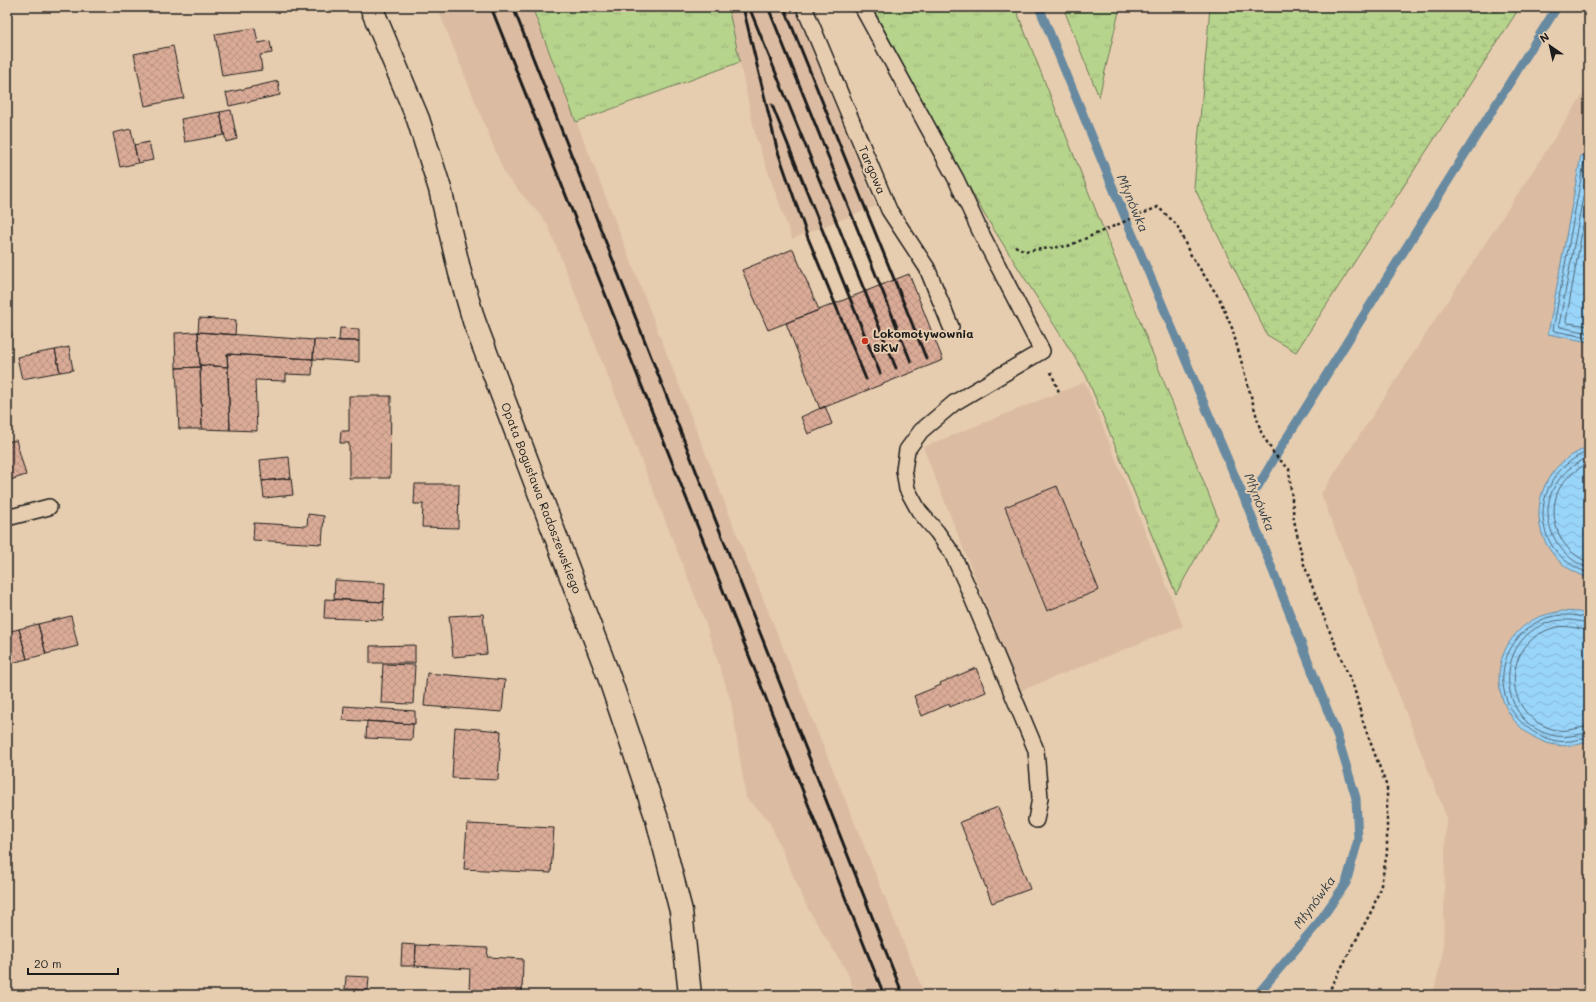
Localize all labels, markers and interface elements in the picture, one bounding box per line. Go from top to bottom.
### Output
north arrow [1530,26,1570,66]
text: N [1536,29,1552,46]
street label: Targowa [856,143,890,196]
water label: Młynówka [1114,171,1153,234]
place label: Lokomotywownia SKW [873,325,974,355]
marker: Lokomotywownia SKW [860,336,870,346]
street label: Opata Bogusława Radoszewskiego [498,400,586,595]
water label: Młynówka [1241,470,1280,533]
water label: Młynówka [1289,872,1338,931]
scale bar [28,950,118,976]
text: 20 m [34,955,62,971]

